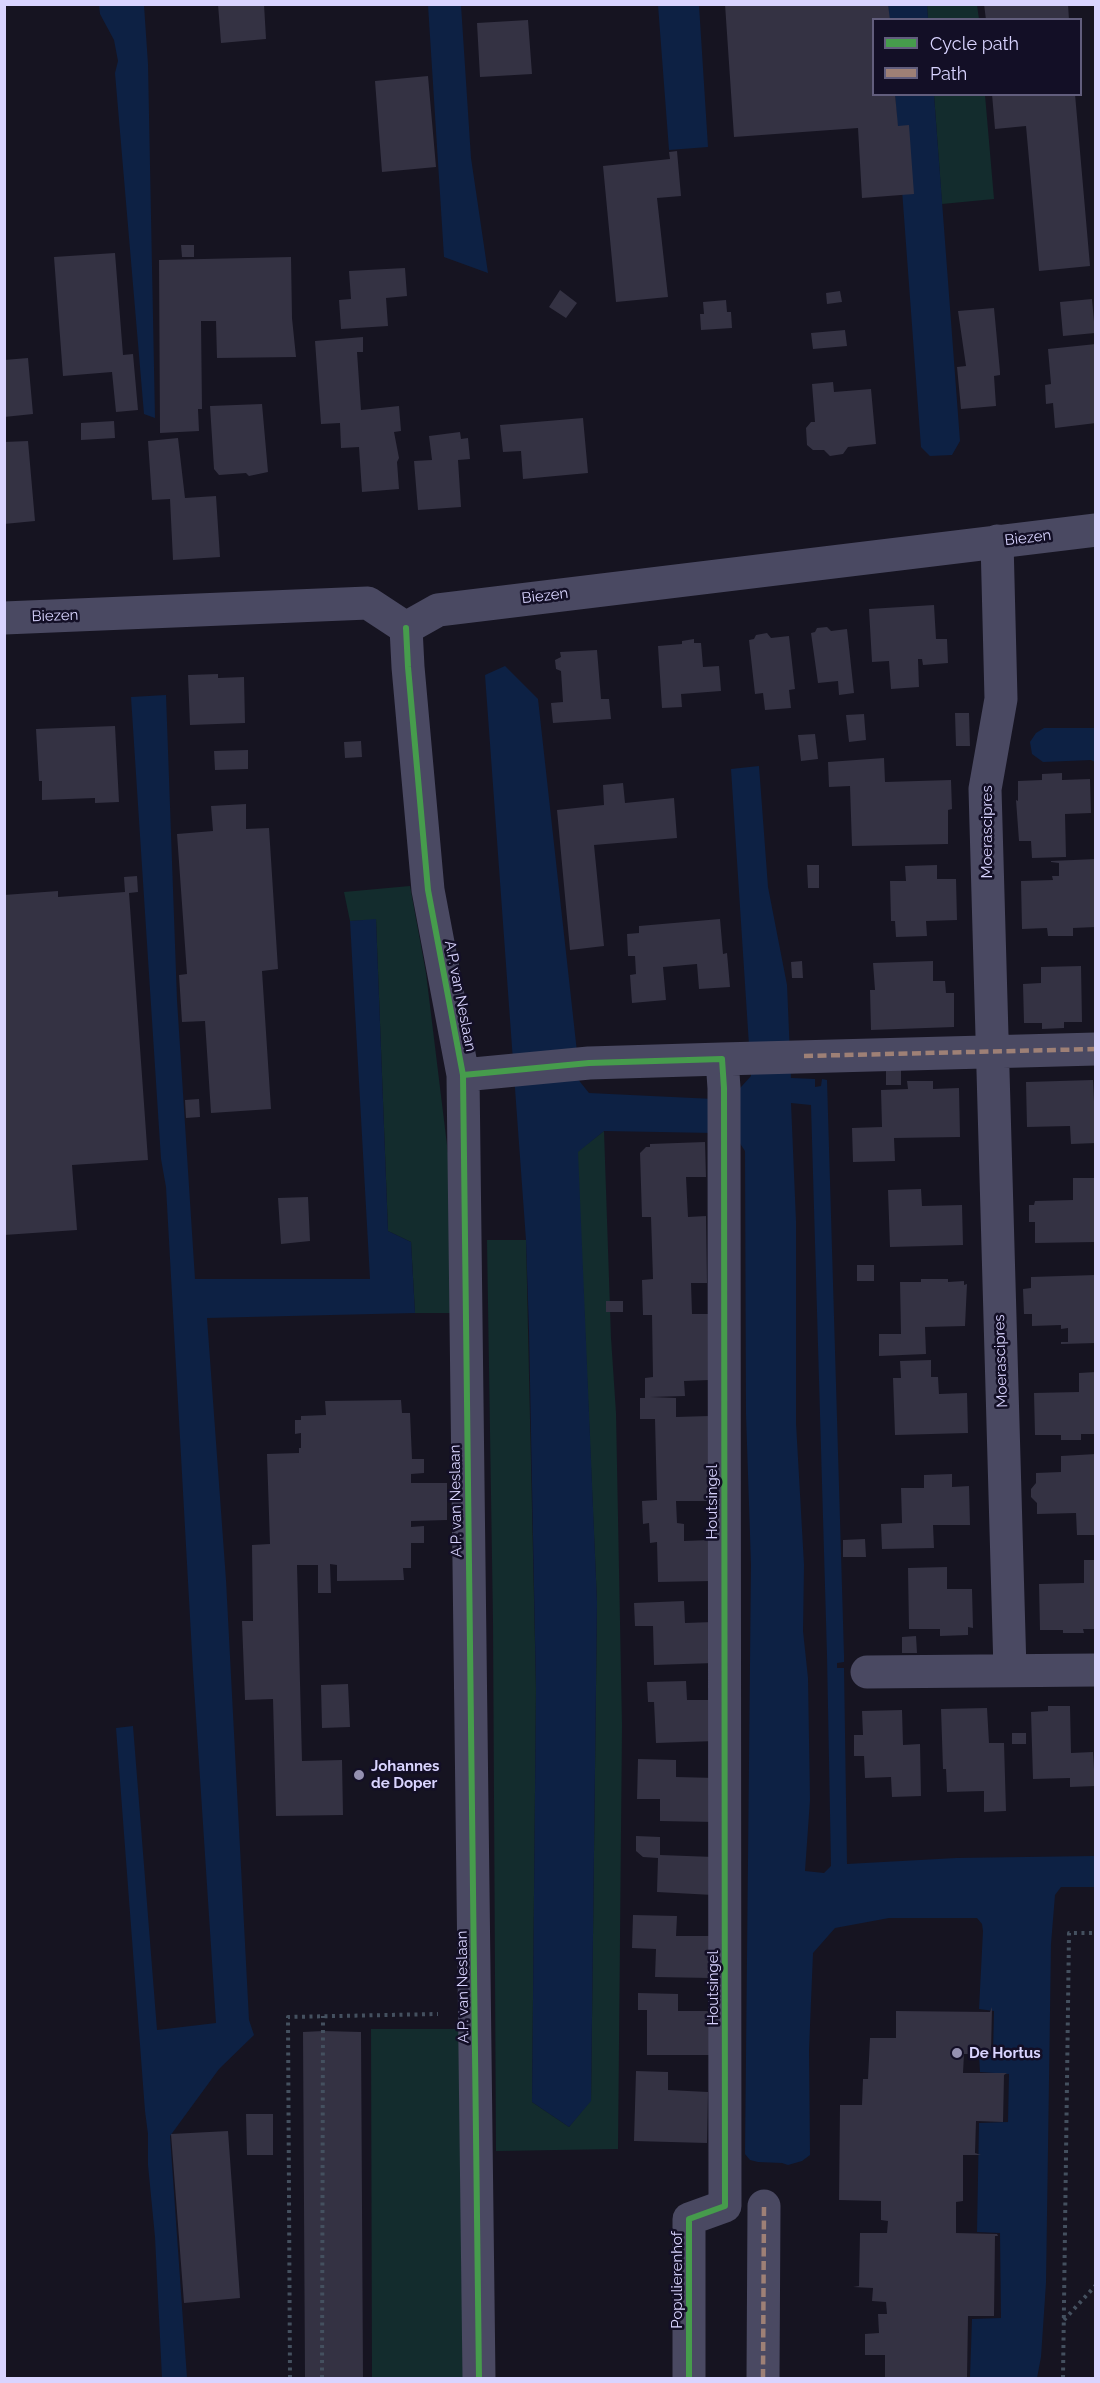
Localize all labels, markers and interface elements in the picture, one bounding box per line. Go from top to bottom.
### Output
legend [872,18,1082,96]
text: Cycle path [930,33,1019,54]
text: Path [930,63,967,84]
street label: Biezen [1004,526,1052,550]
street label: Biezen [521,584,569,608]
street label: Biezen [31,606,79,626]
street label: Moerascipres [978,785,996,879]
street label: A.P. van Neslaan [440,939,480,1053]
street label: Moerascipres [990,1314,1012,1408]
street label: A.P. van Neslaan [446,1444,466,1558]
street label: Houtsingel [703,1464,721,1540]
place label: Johannes de Doper [371,1757,440,1792]
marker: Johannes de Doper [352,1768,366,1782]
street label: A.P. van Neslaan [453,1930,473,2044]
street label: Houtsingel [704,1950,722,2026]
place label: De Hortus [969,2044,1041,2062]
marker: De Hortus [950,2046,964,2060]
street label: Populierenhof [668,2231,686,2329]

